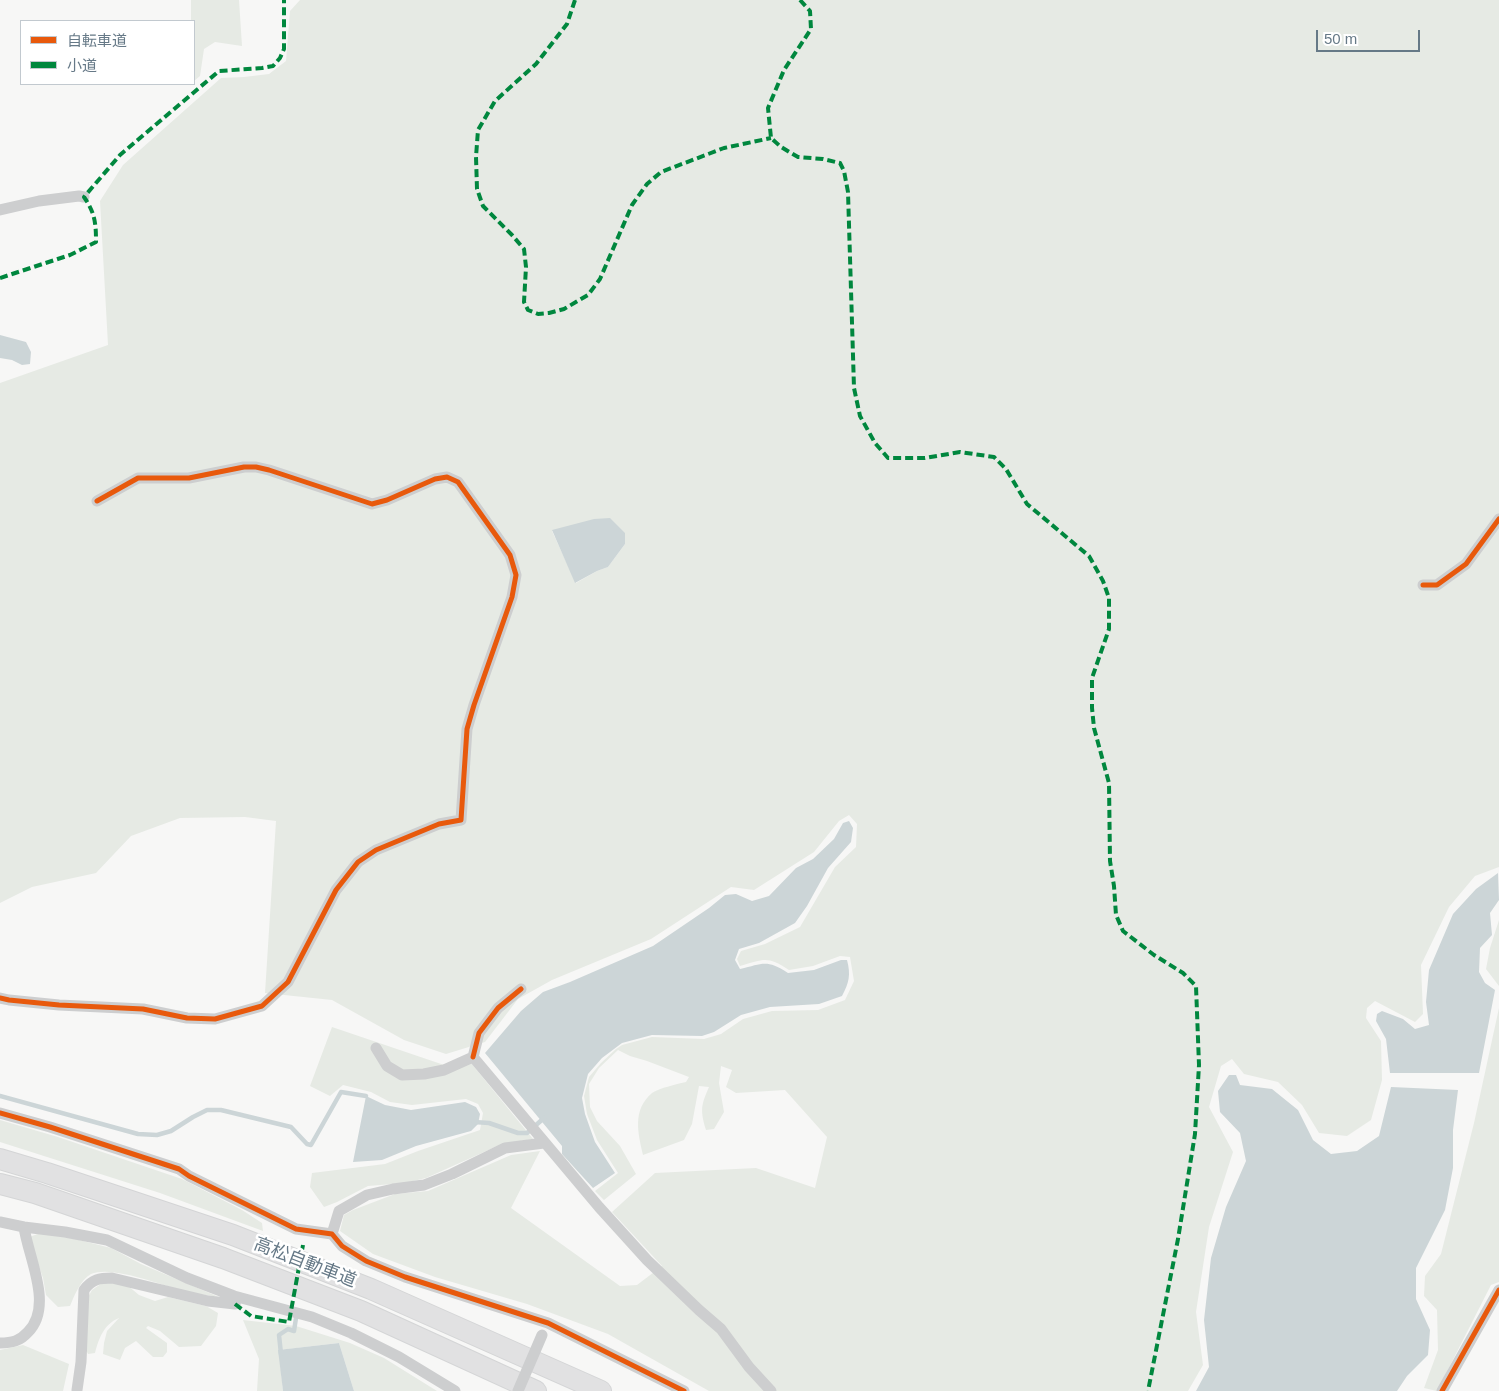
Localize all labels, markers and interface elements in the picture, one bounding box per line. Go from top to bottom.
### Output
legend [20,20,195,85]
scale bar [1319,20,1423,52]
text: 50 m [1324,30,1357,47]
text: 自転車道 [67,32,127,49]
text: 小道 [67,57,97,74]
street label: 高松自動車道 [251,1234,359,1292]

